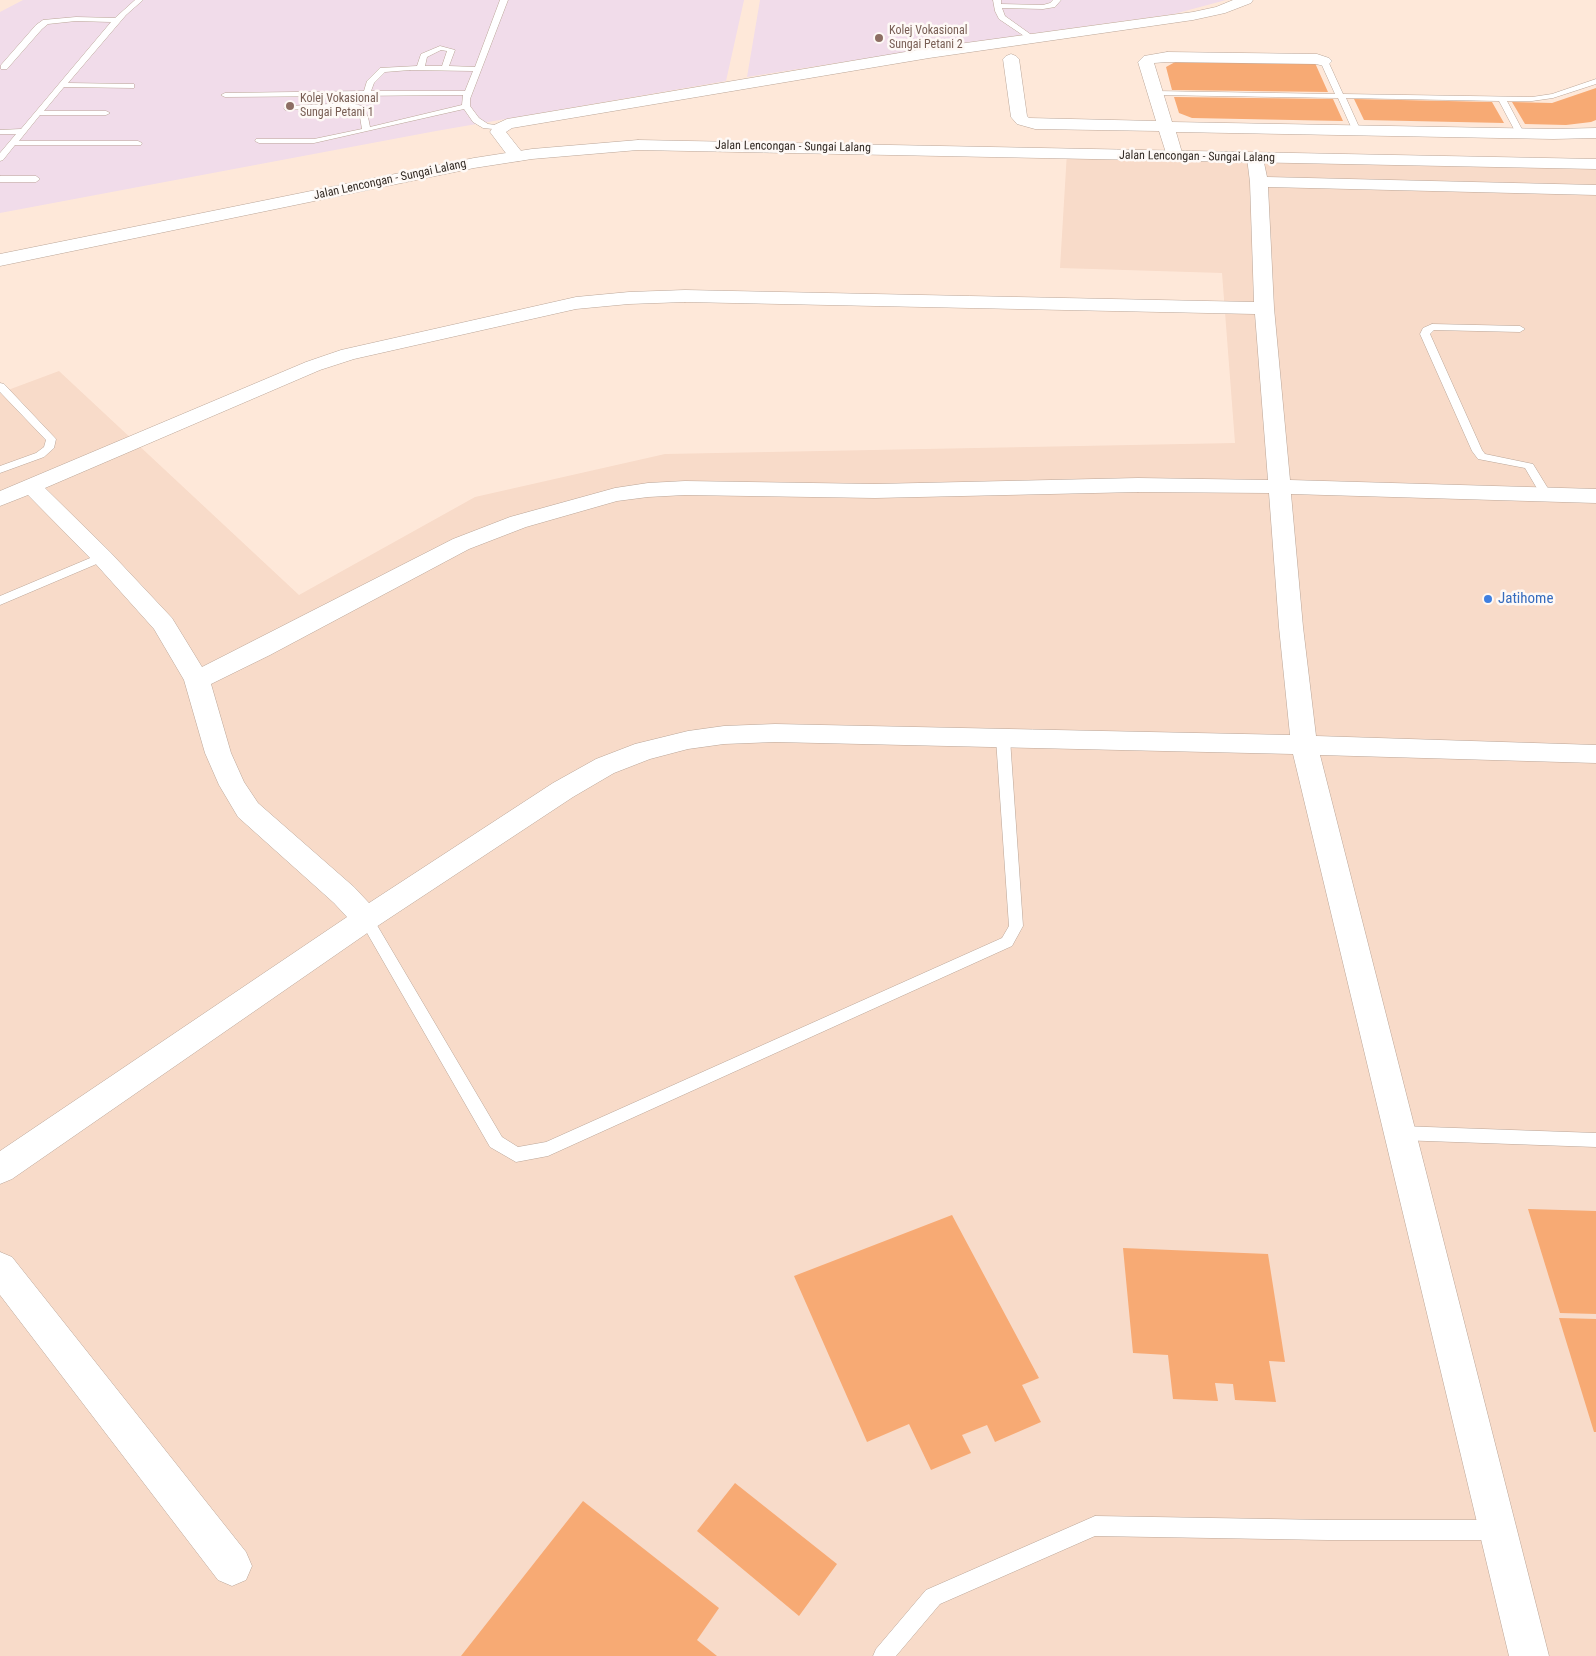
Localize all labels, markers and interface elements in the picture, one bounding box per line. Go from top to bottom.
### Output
place label: Kolej Vokasional Sungai Petani 2 [889,24,967,52]
marker: Kolej Vokasional Sungai Petani 2 [873,32,885,44]
place label: Kolej Vokasional Sungai Petani 1 [300,92,378,120]
marker: Kolej Vokasional Sungai Petani 1 [284,100,296,112]
street label: Jalan Lencongan - Sungai Lalang [715,138,871,156]
street label: Jalan Lencongan - Sungai Lalang [1119,148,1275,166]
street label: Jalan Lencongan - Sungai Lalang [312,157,468,203]
place label: Jatihome [1498,590,1553,608]
marker: Jatihome [1482,593,1494,605]

